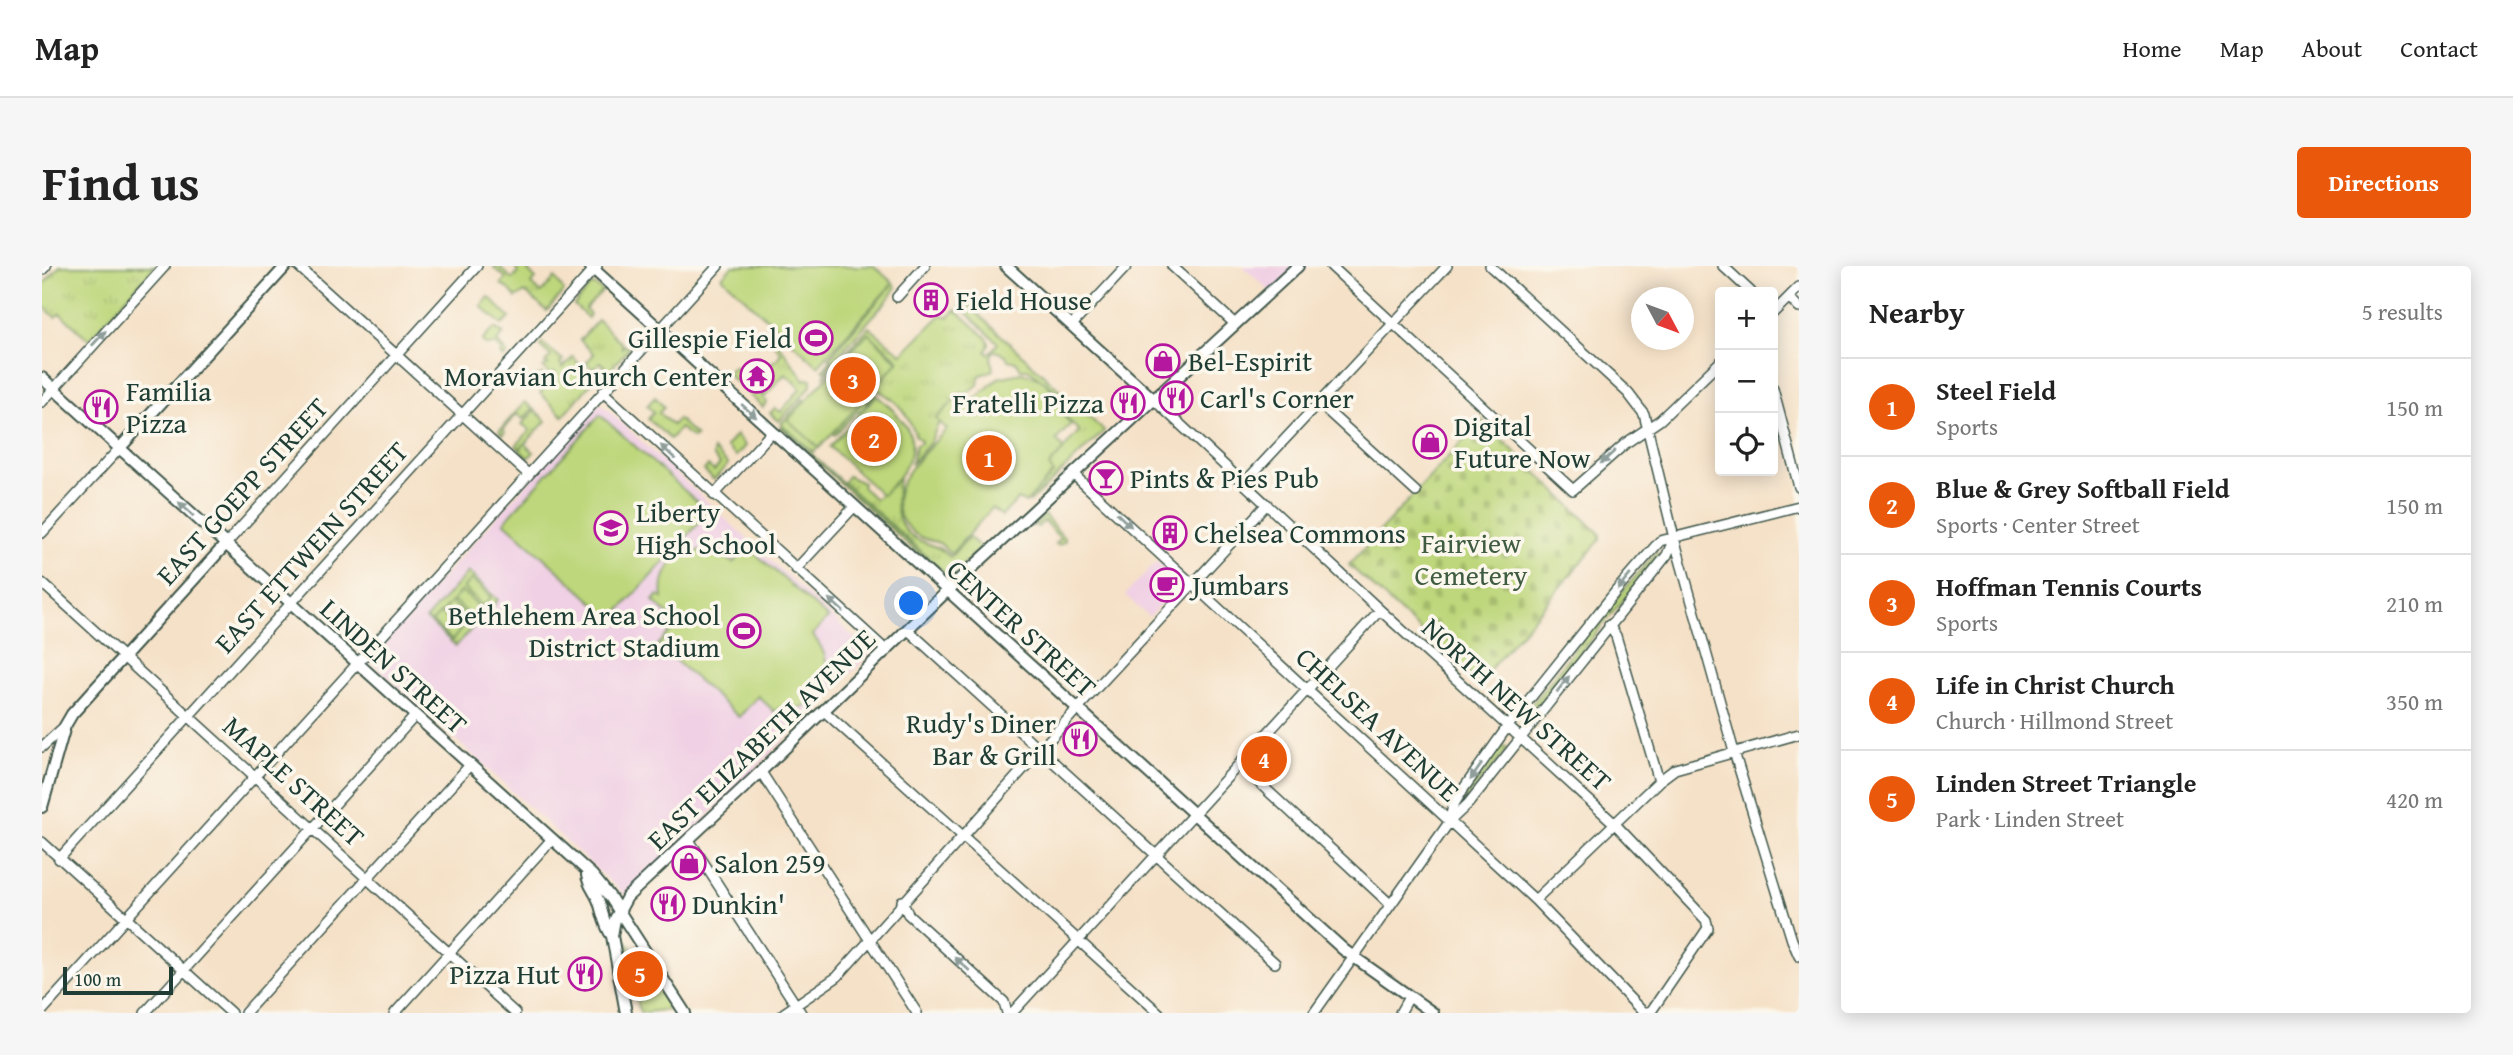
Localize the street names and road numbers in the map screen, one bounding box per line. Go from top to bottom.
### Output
street label: EAST GOEPP STREET [146,387,337,594]
street label: EAST ETTWEIN STREET [204,431,417,662]
street label: CENTER STREET [938,549,1107,706]
street label: LINDEN STREET [312,588,477,743]
street label: NORTH NEW STREET [1413,607,1622,800]
street label: EAST ELIZABETH AVENUE [637,618,884,859]
street label: CHELSEA AVENUE [1287,637,1469,811]
street label: MAPLE STREET [214,706,375,856]

